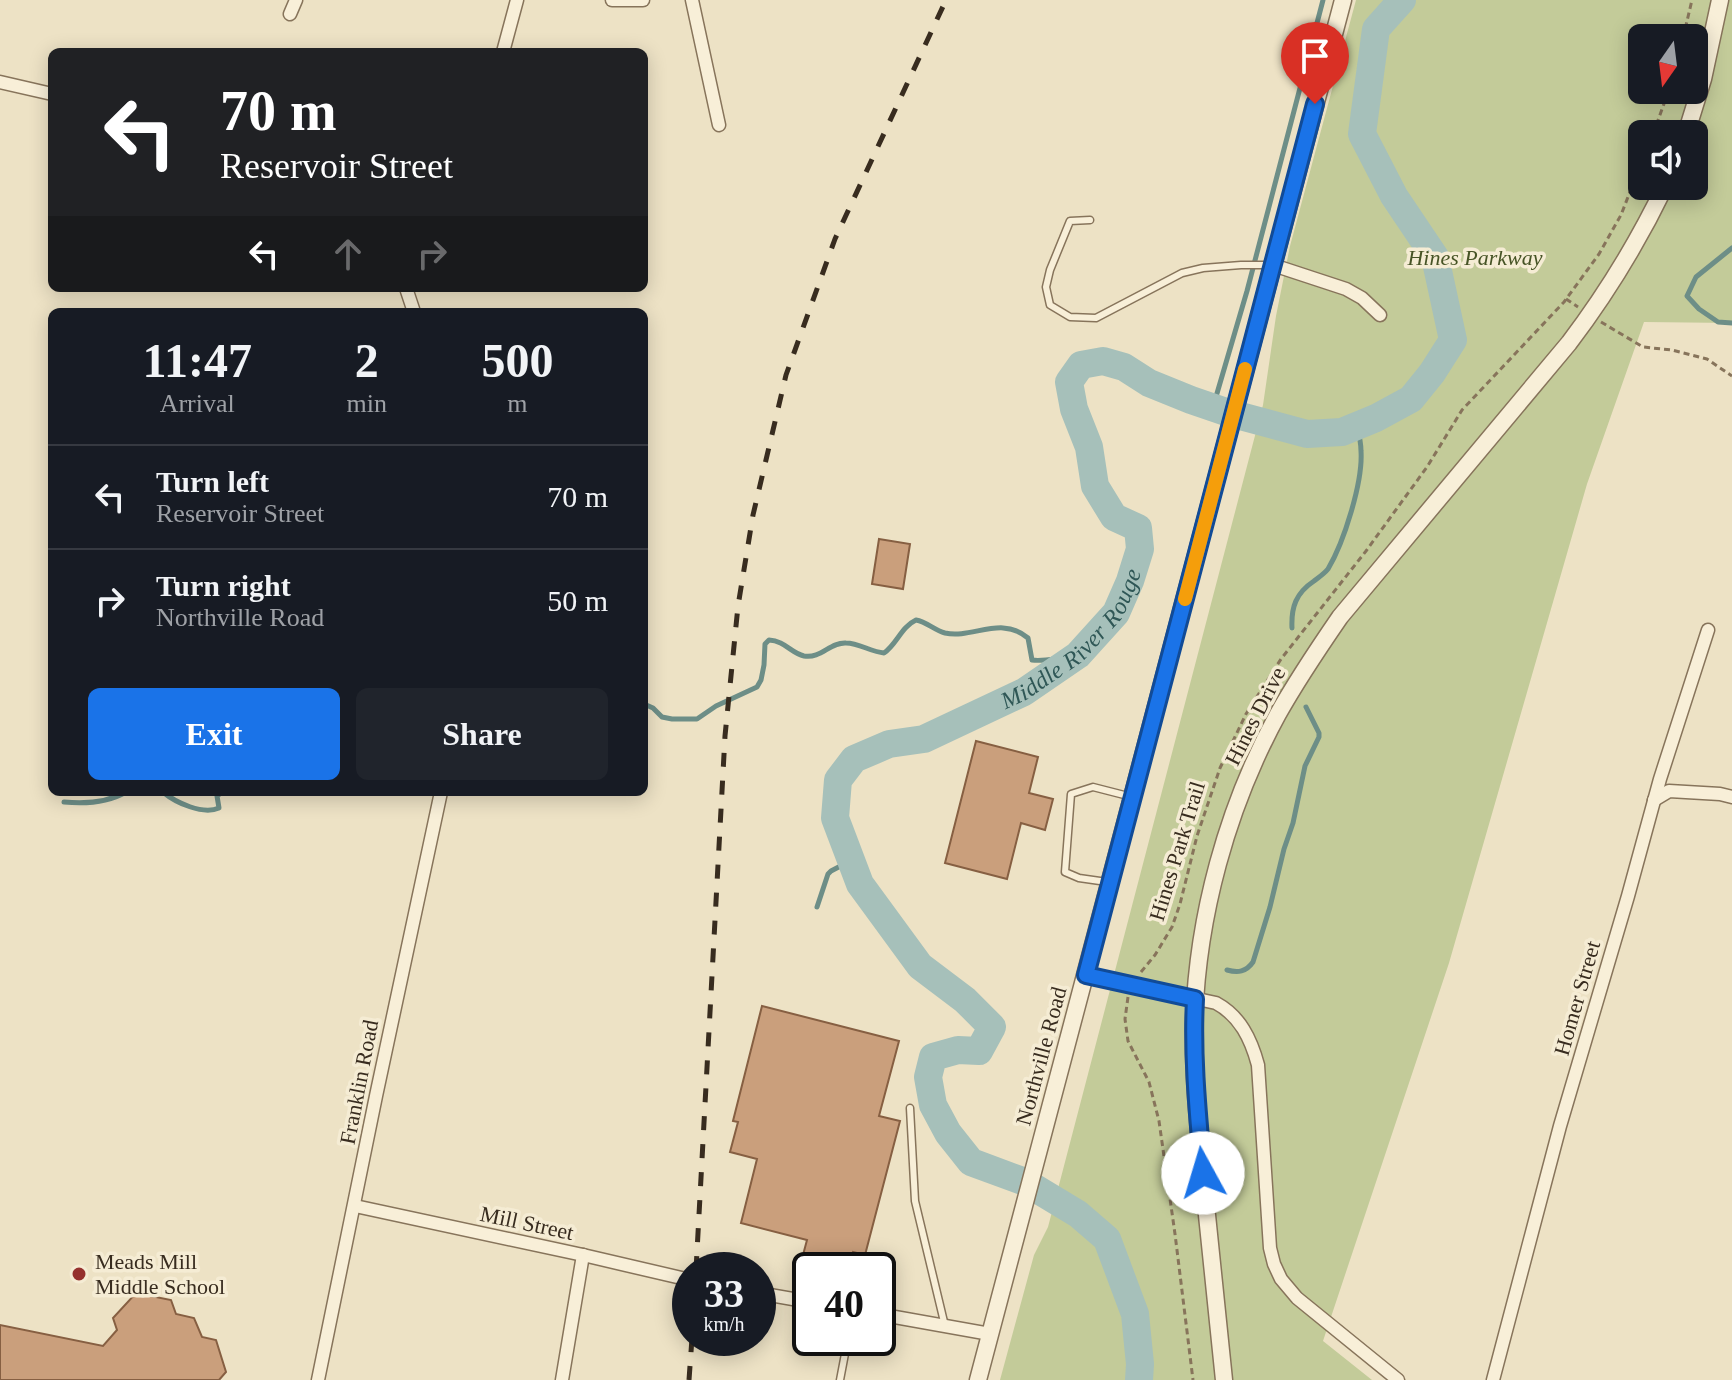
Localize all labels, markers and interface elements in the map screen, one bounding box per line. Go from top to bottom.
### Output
pin [1281,22,1349,104]
north arrow [1628,24,1708,104]
map controls [1628,24,1708,200]
icon: arrive [1293,34,1337,78]
icon: left [88,80,192,184]
text: 70 m [220,80,337,142]
button: sound [1628,120,1708,200]
text: Reservoir Street [220,146,453,186]
icon: left [242,232,286,276]
icon: ahead [326,232,370,276]
icon: right [410,232,454,276]
park label: Hines Parkway [1406,245,1543,270]
text: 11:47 [143,334,252,387]
text: 2 [355,334,379,387]
text: 500 [481,334,553,387]
text: Arrival [160,389,235,418]
text: min [346,389,387,418]
text: m [507,389,528,418]
text: Turn left [156,465,269,498]
icon: left [88,475,132,519]
text: 70 m [547,480,608,513]
text: Reservoir Street [156,499,324,528]
water label: Middle River Rouge [996,565,1146,714]
text: Turn right [156,569,291,602]
icon: right [88,579,132,623]
text: 50 m [547,584,608,617]
text: Northville Road [156,603,324,632]
street label: Hines Drive [1220,663,1290,769]
button: Exit [88,688,340,780]
button: Share [356,688,608,780]
street label: Hines Park Trail [1144,778,1210,924]
street label: Homer Street [1549,938,1605,1058]
street label: Northville Road [1011,984,1071,1128]
street label: Franklin Road [335,1018,383,1146]
position arrow [1161,1131,1245,1215]
street label: Mill Street [478,1201,576,1245]
place label: Meads Mill Middle School [95,1249,225,1299]
speed limit sign: 40 [792,1252,896,1356]
marker: Meads Mill Middle School [70,1265,88,1283]
text: 33 [704,1271,744,1316]
text: km/h [703,1313,745,1335]

